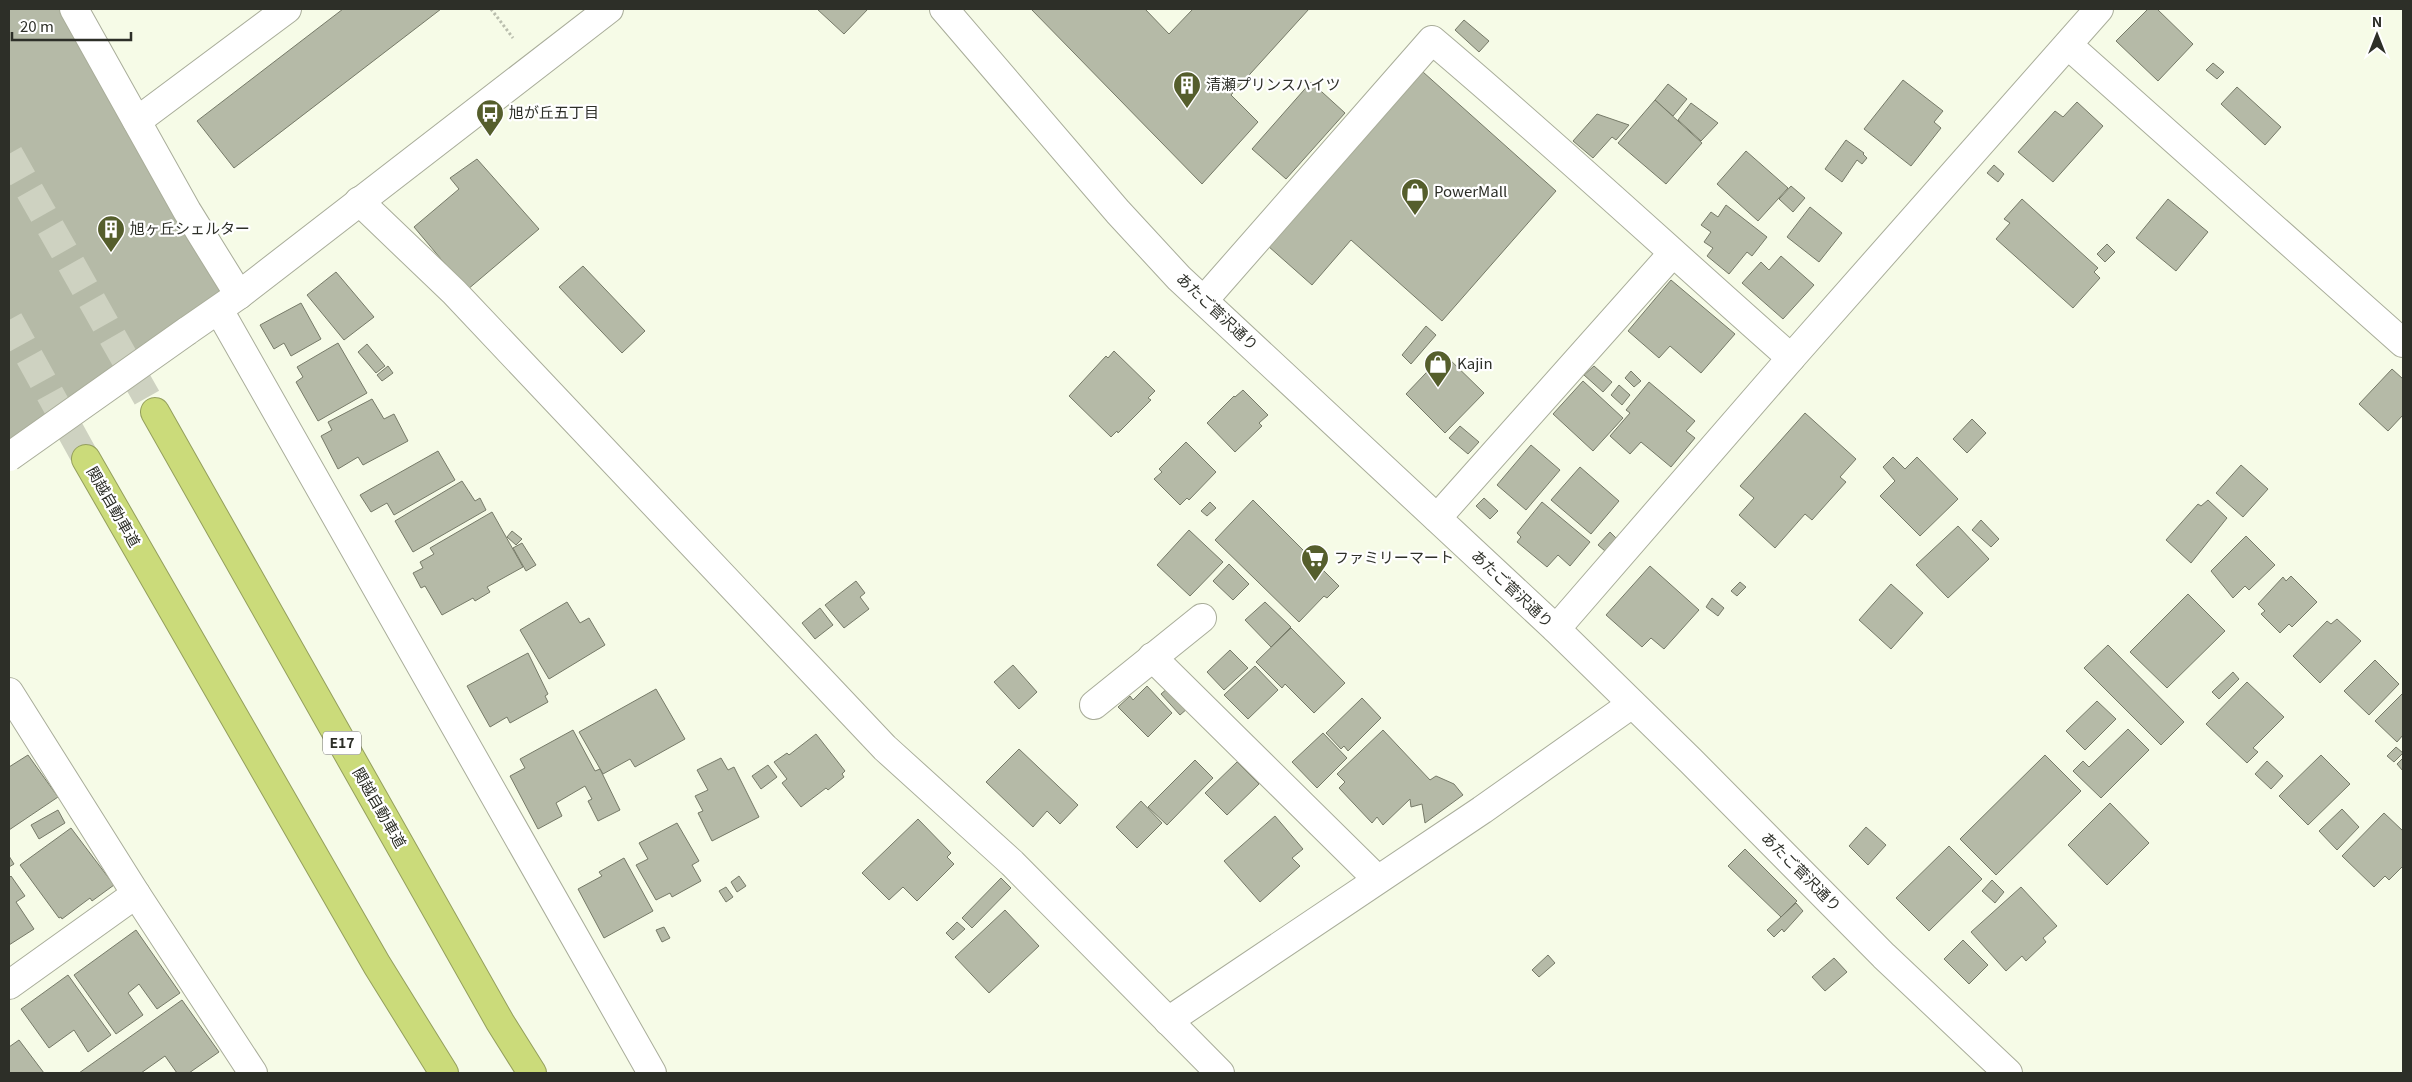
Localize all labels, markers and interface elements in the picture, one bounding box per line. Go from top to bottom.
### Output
scale bar [12,10,131,42]
north arrow [2352,10,2402,60]
text: N [2372,11,2382,31]
text: 20 m [20,15,54,36]
building icon: 清瀬プリンスハイツ [1172,70,1202,109]
place label: 清瀬プリンスハイツ [1206,73,1340,94]
bus stop icon: 旭が丘五丁目 [475,98,505,137]
place label: 旭が丘五丁目 [509,101,599,122]
shop icon: PowerMall [1400,177,1430,216]
place label: PowerMall [1434,180,1507,201]
building icon: 旭ヶ丘シェルター [96,214,126,253]
place label: 旭ヶ丘シェルター [130,217,250,238]
street label: あたご菅沢通り [1172,267,1264,354]
shop icon: Kajin [1423,349,1453,388]
place label: Kajin [1457,352,1493,373]
street label: 関越自動車道 [83,462,146,550]
supermarket icon: ファミリーマート [1300,543,1330,582]
street label: あたご菅沢通り [1467,544,1559,631]
place label: ファミリーマート [1334,546,1454,567]
road number: E17 [323,731,361,754]
street label: 関越自動車道 [349,763,412,851]
street label: あたご菅沢通り [1758,826,1847,915]

